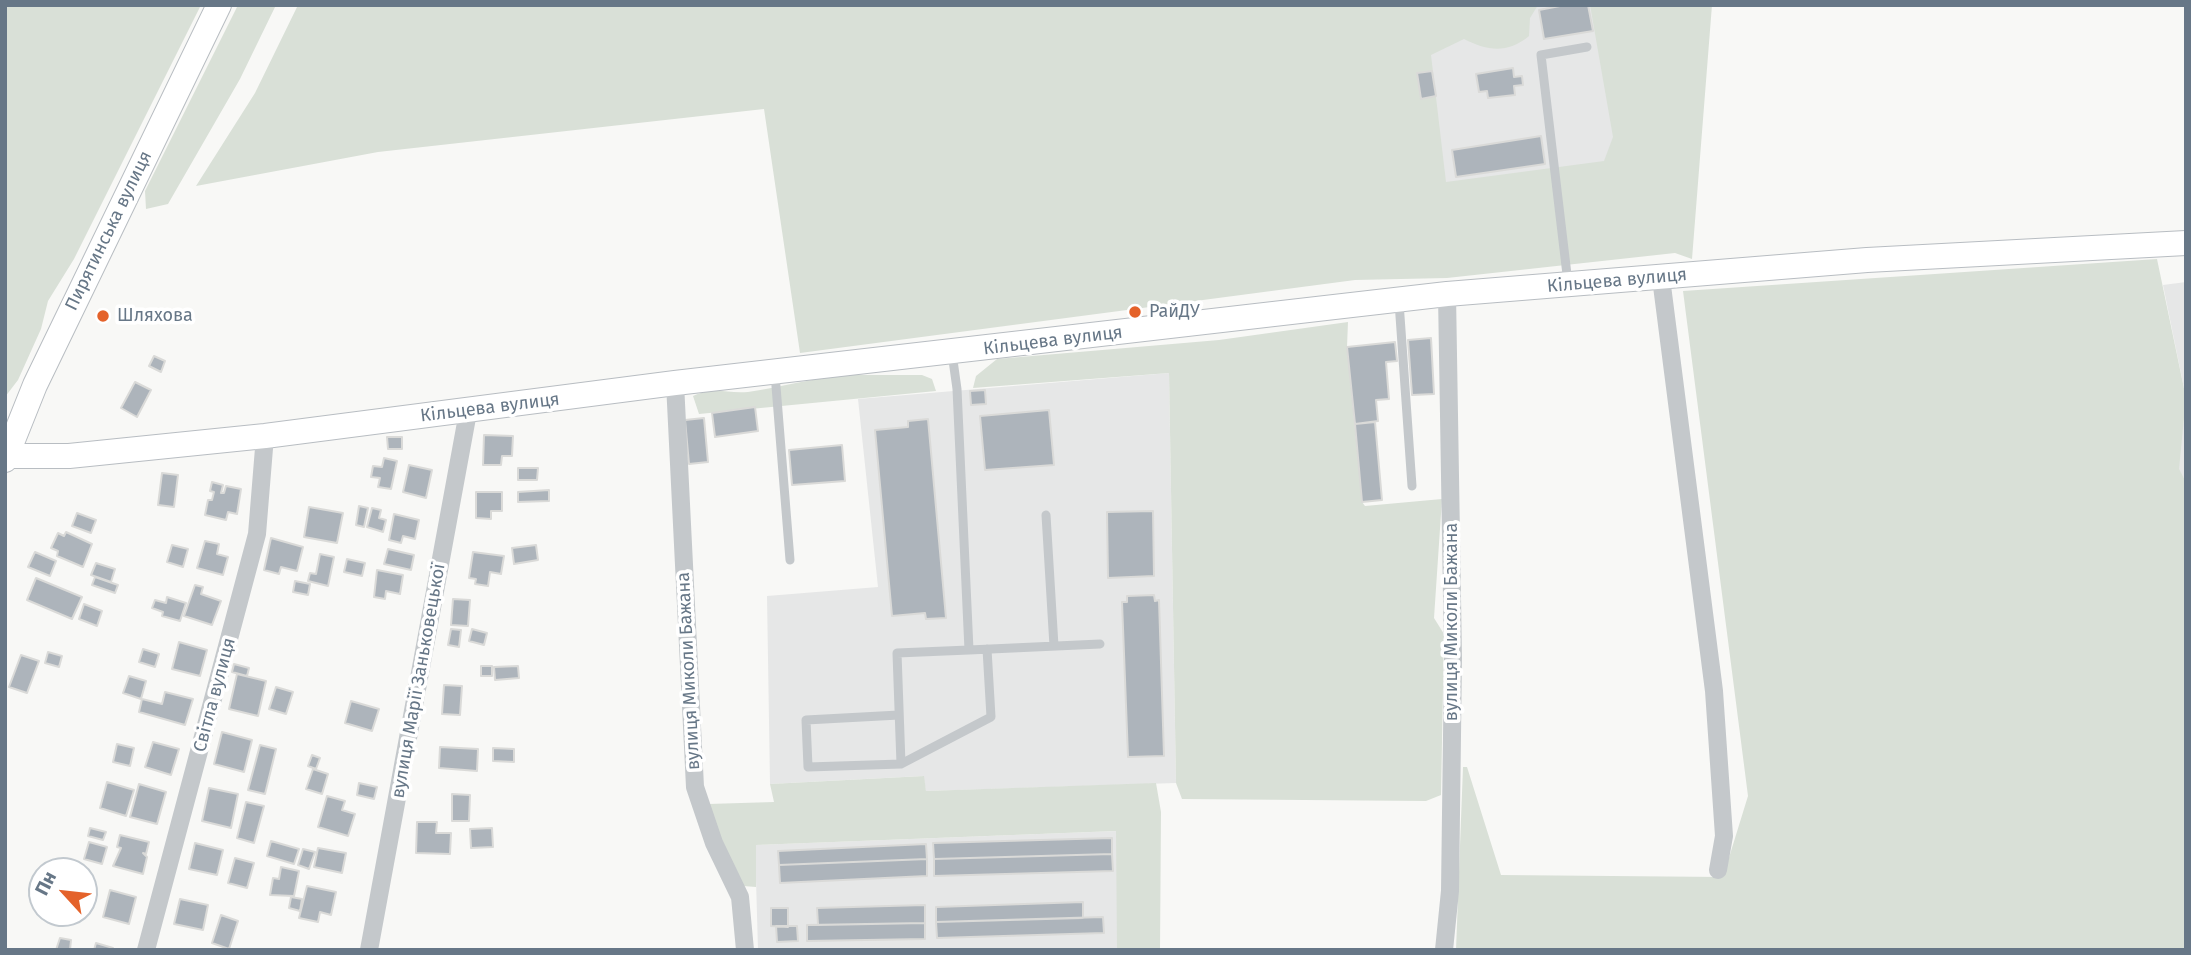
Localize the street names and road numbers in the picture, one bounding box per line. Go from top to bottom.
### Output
street label: Пирятинська вулиця [61,148,157,314]
street label: Кільцева вулиця [1546,264,1688,298]
street label: Кільцева вулиця [982,322,1124,360]
street label: Кільцева вулиця [419,389,561,427]
street label: вулиця Миколи Бажана [1441,523,1463,721]
street label: вулиця Марії Заньковецької [388,562,450,800]
street label: вулиця Миколи Бажана [673,571,705,771]
street label: Світла вулиця [189,636,241,754]

